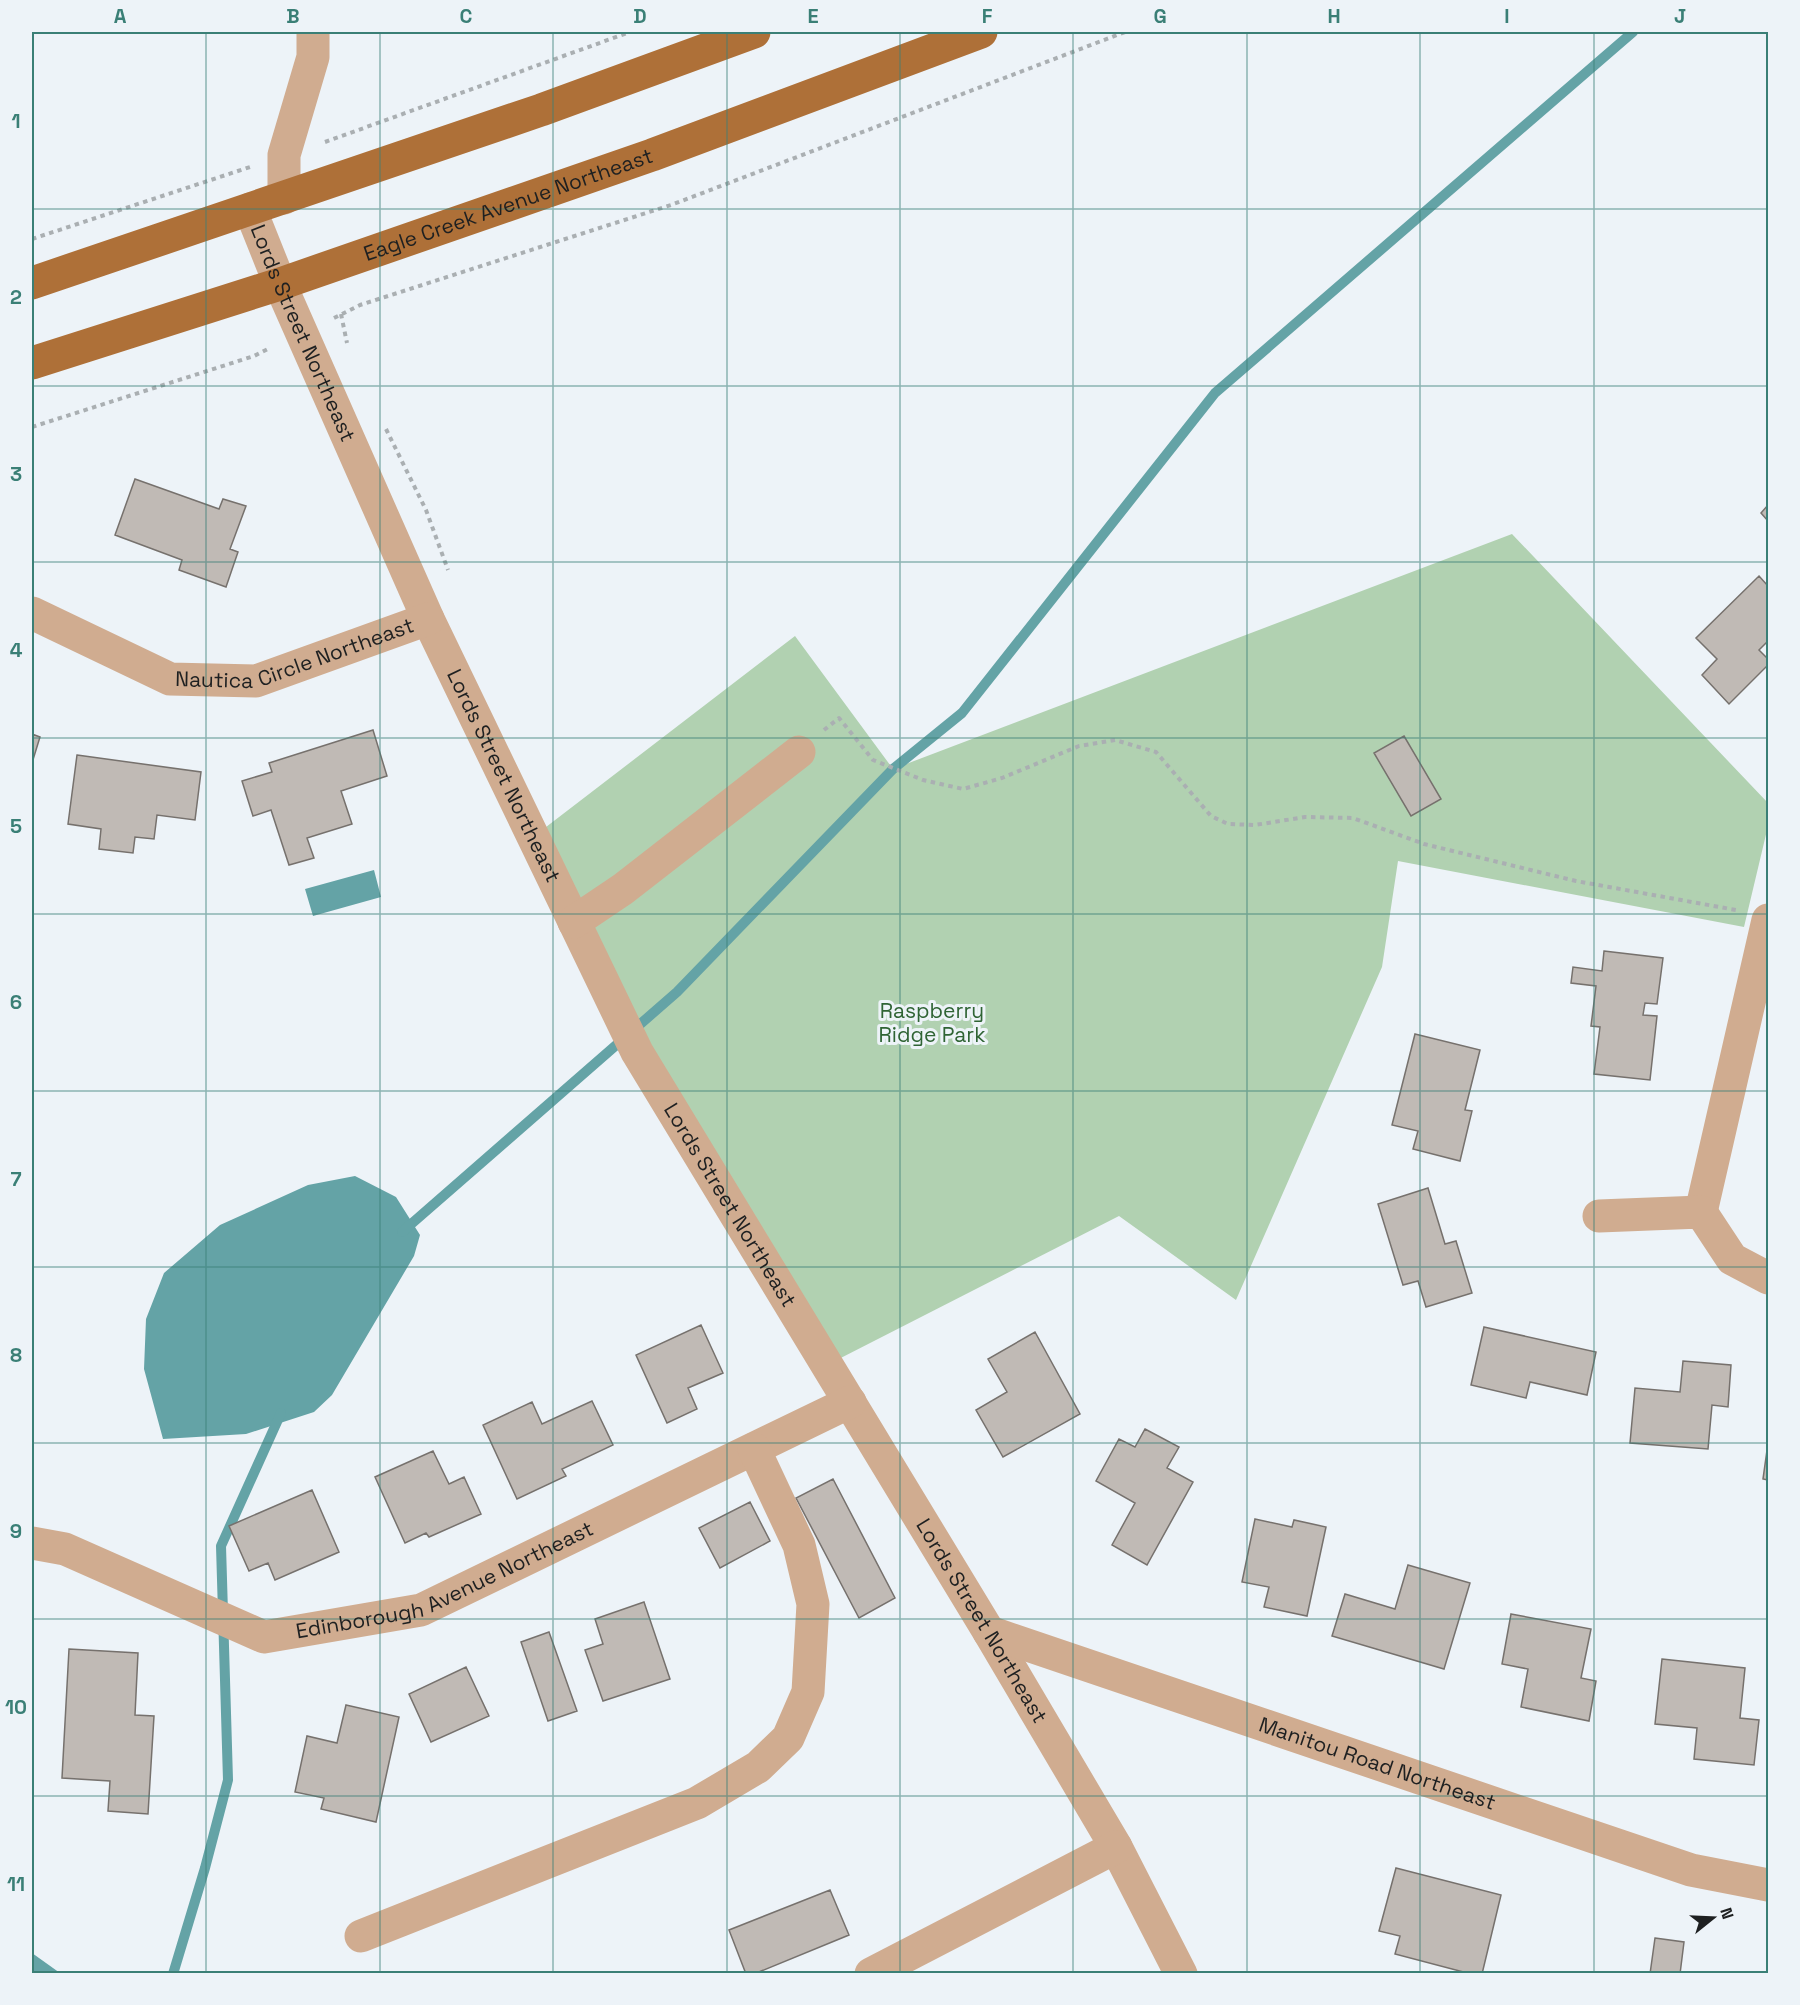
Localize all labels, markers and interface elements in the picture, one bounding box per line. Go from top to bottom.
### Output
text: A [114,3,127,29]
text: B [286,3,300,29]
text: C [460,3,473,29]
text: D [633,3,647,29]
text: E [807,3,819,29]
text: F [982,3,993,29]
text: G [1153,3,1167,29]
text: H [1327,3,1341,29]
text: I [1504,3,1510,29]
text: J [1674,3,1686,29]
text: 1 [11,108,21,134]
street label: Eagle Creek Avenue Northeast [360,142,656,267]
street label: Lords Street Northeast [245,221,362,446]
text: 2 [10,284,22,310]
text: 3 [10,461,22,487]
street label: Nautica Circle Northeast [175,611,417,694]
text: 4 [10,637,23,663]
street label: Lords Street Northeast [441,664,567,887]
text: 5 [10,813,22,839]
text: 6 [10,989,22,1015]
park label: Raspberry Ridge Park [879,997,985,1048]
street label: Lords Street Northeast [658,1098,803,1312]
text: 7 [10,1166,22,1192]
text: 8 [10,1342,22,1368]
street label: Lords Street Northeast [910,1513,1054,1728]
street label: Edinborough Avenue Northeast [294,1515,598,1644]
text: 9 [10,1518,22,1544]
text: 10 [5,1694,27,1720]
street label: Manitou Road Northeast [1256,1711,1499,1816]
text: 11 [7,1871,25,1897]
north arrow [1683,1888,1743,1948]
text: N [1715,1905,1738,1922]

